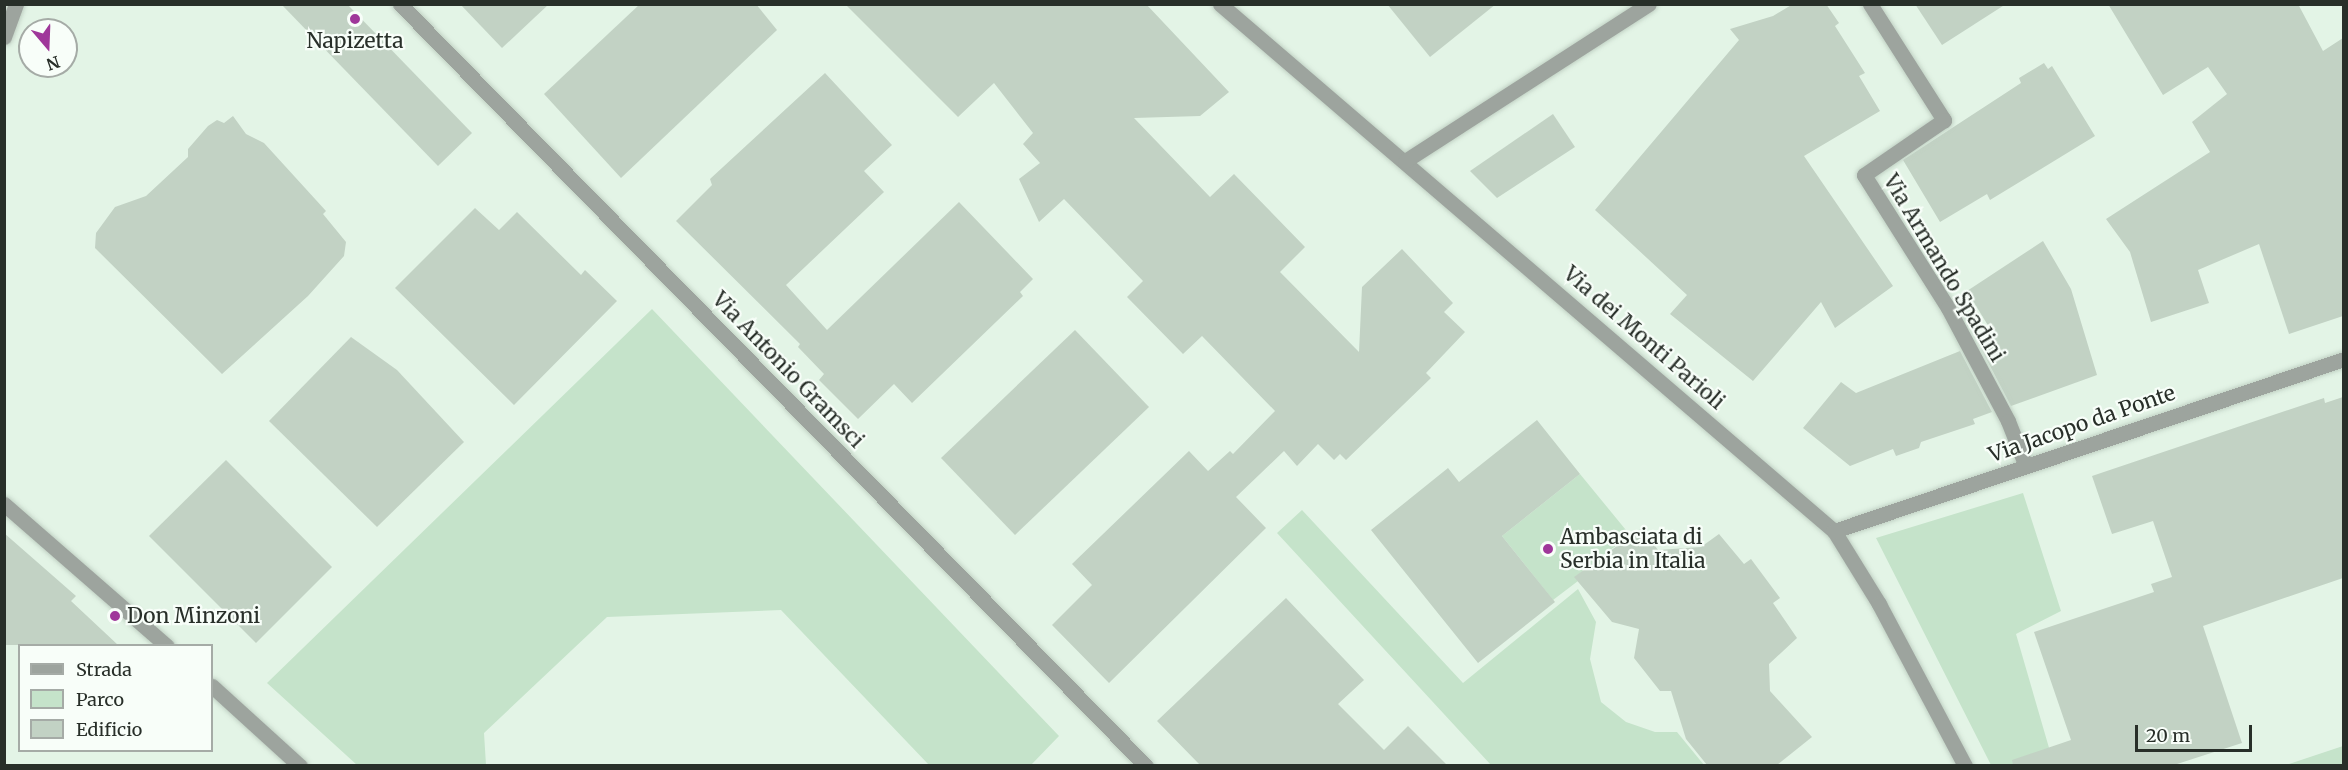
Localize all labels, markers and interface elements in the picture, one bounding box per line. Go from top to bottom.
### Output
marker: Napizetta [348,12,362,26]
north arrow [18,18,78,78]
place label: Napizetta [307,28,403,54]
text: N [44,52,62,75]
street label: Via Armando Spadini [1878,170,2010,366]
street label: Via dei Monti Parioli [1558,261,1730,415]
street label: Via Antonio Gramsci [707,287,869,453]
street label: Via Jacopo da Ponte [1985,380,2179,468]
place label: Ambasciata di Serbia in Italia [1560,524,1705,574]
marker: Ambasciata di Serbia in Italia [1541,542,1555,556]
place label: Don Minzoni [127,603,260,629]
marker: Don Minzoni [108,609,122,623]
legend [18,644,213,752]
text: Strada [76,658,132,681]
text: Parco [76,688,124,711]
scale bar [2138,713,2255,751]
text: Edificio [76,718,142,741]
text: 20 m [2146,724,2190,747]

